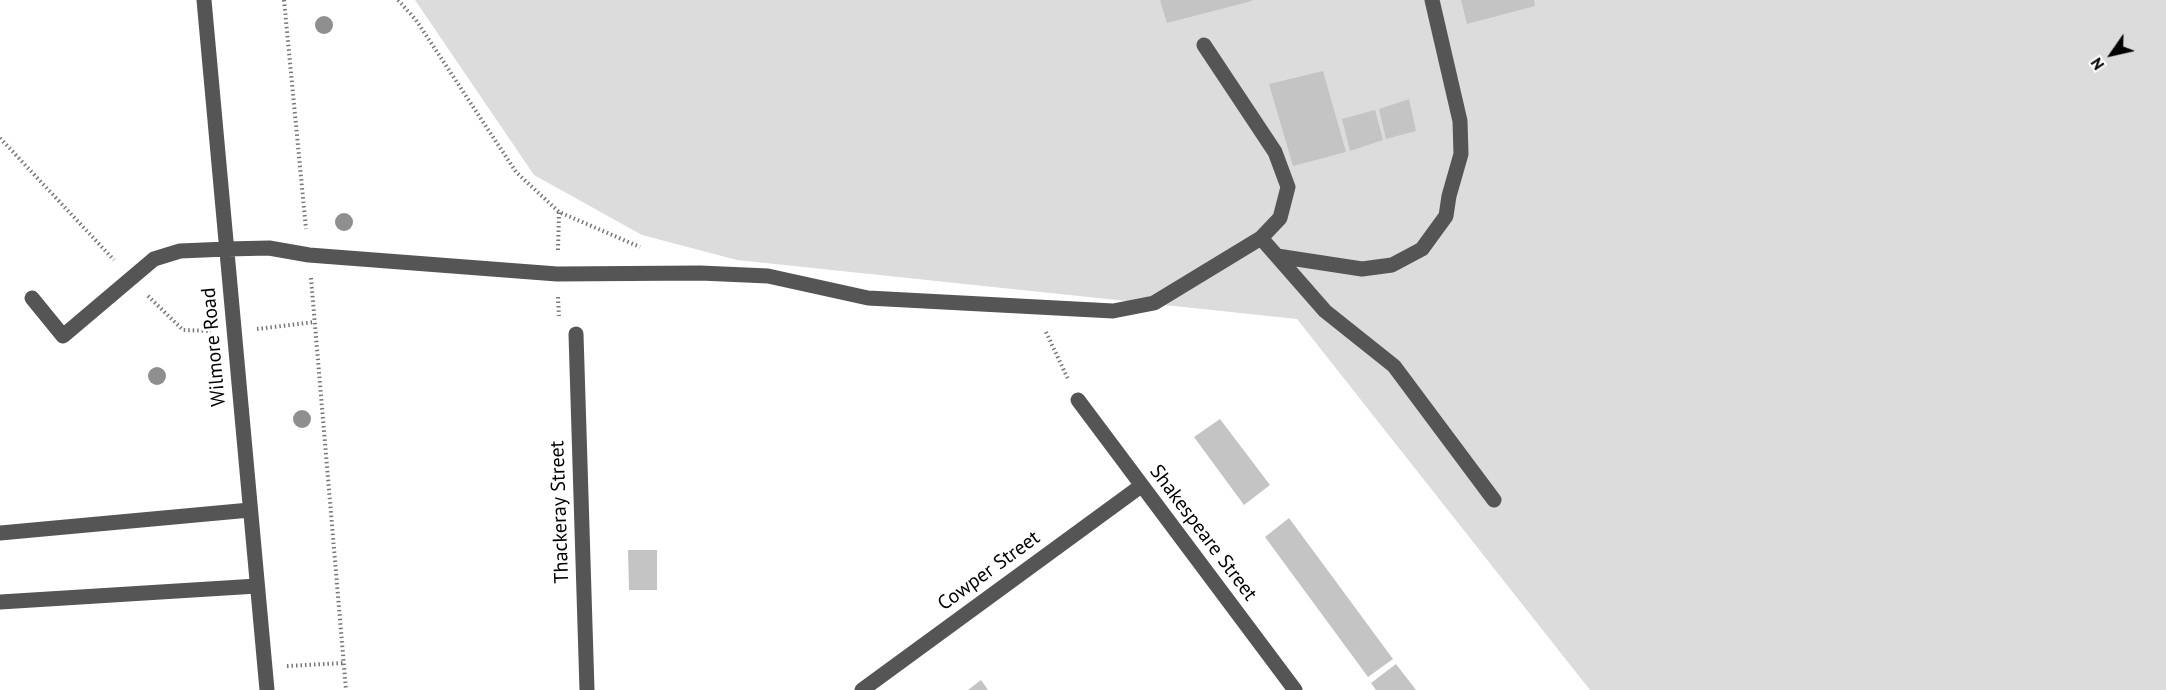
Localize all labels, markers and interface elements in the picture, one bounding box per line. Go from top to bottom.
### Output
north arrow [2082,24,2142,84]
text: N [2086,54,2108,74]
street label: Wilmore Road [197,287,231,407]
street label: Thackeray Street [546,440,574,584]
street label: Shakespeare Street [1144,460,1262,606]
street label: Cowper Street [933,526,1045,616]

